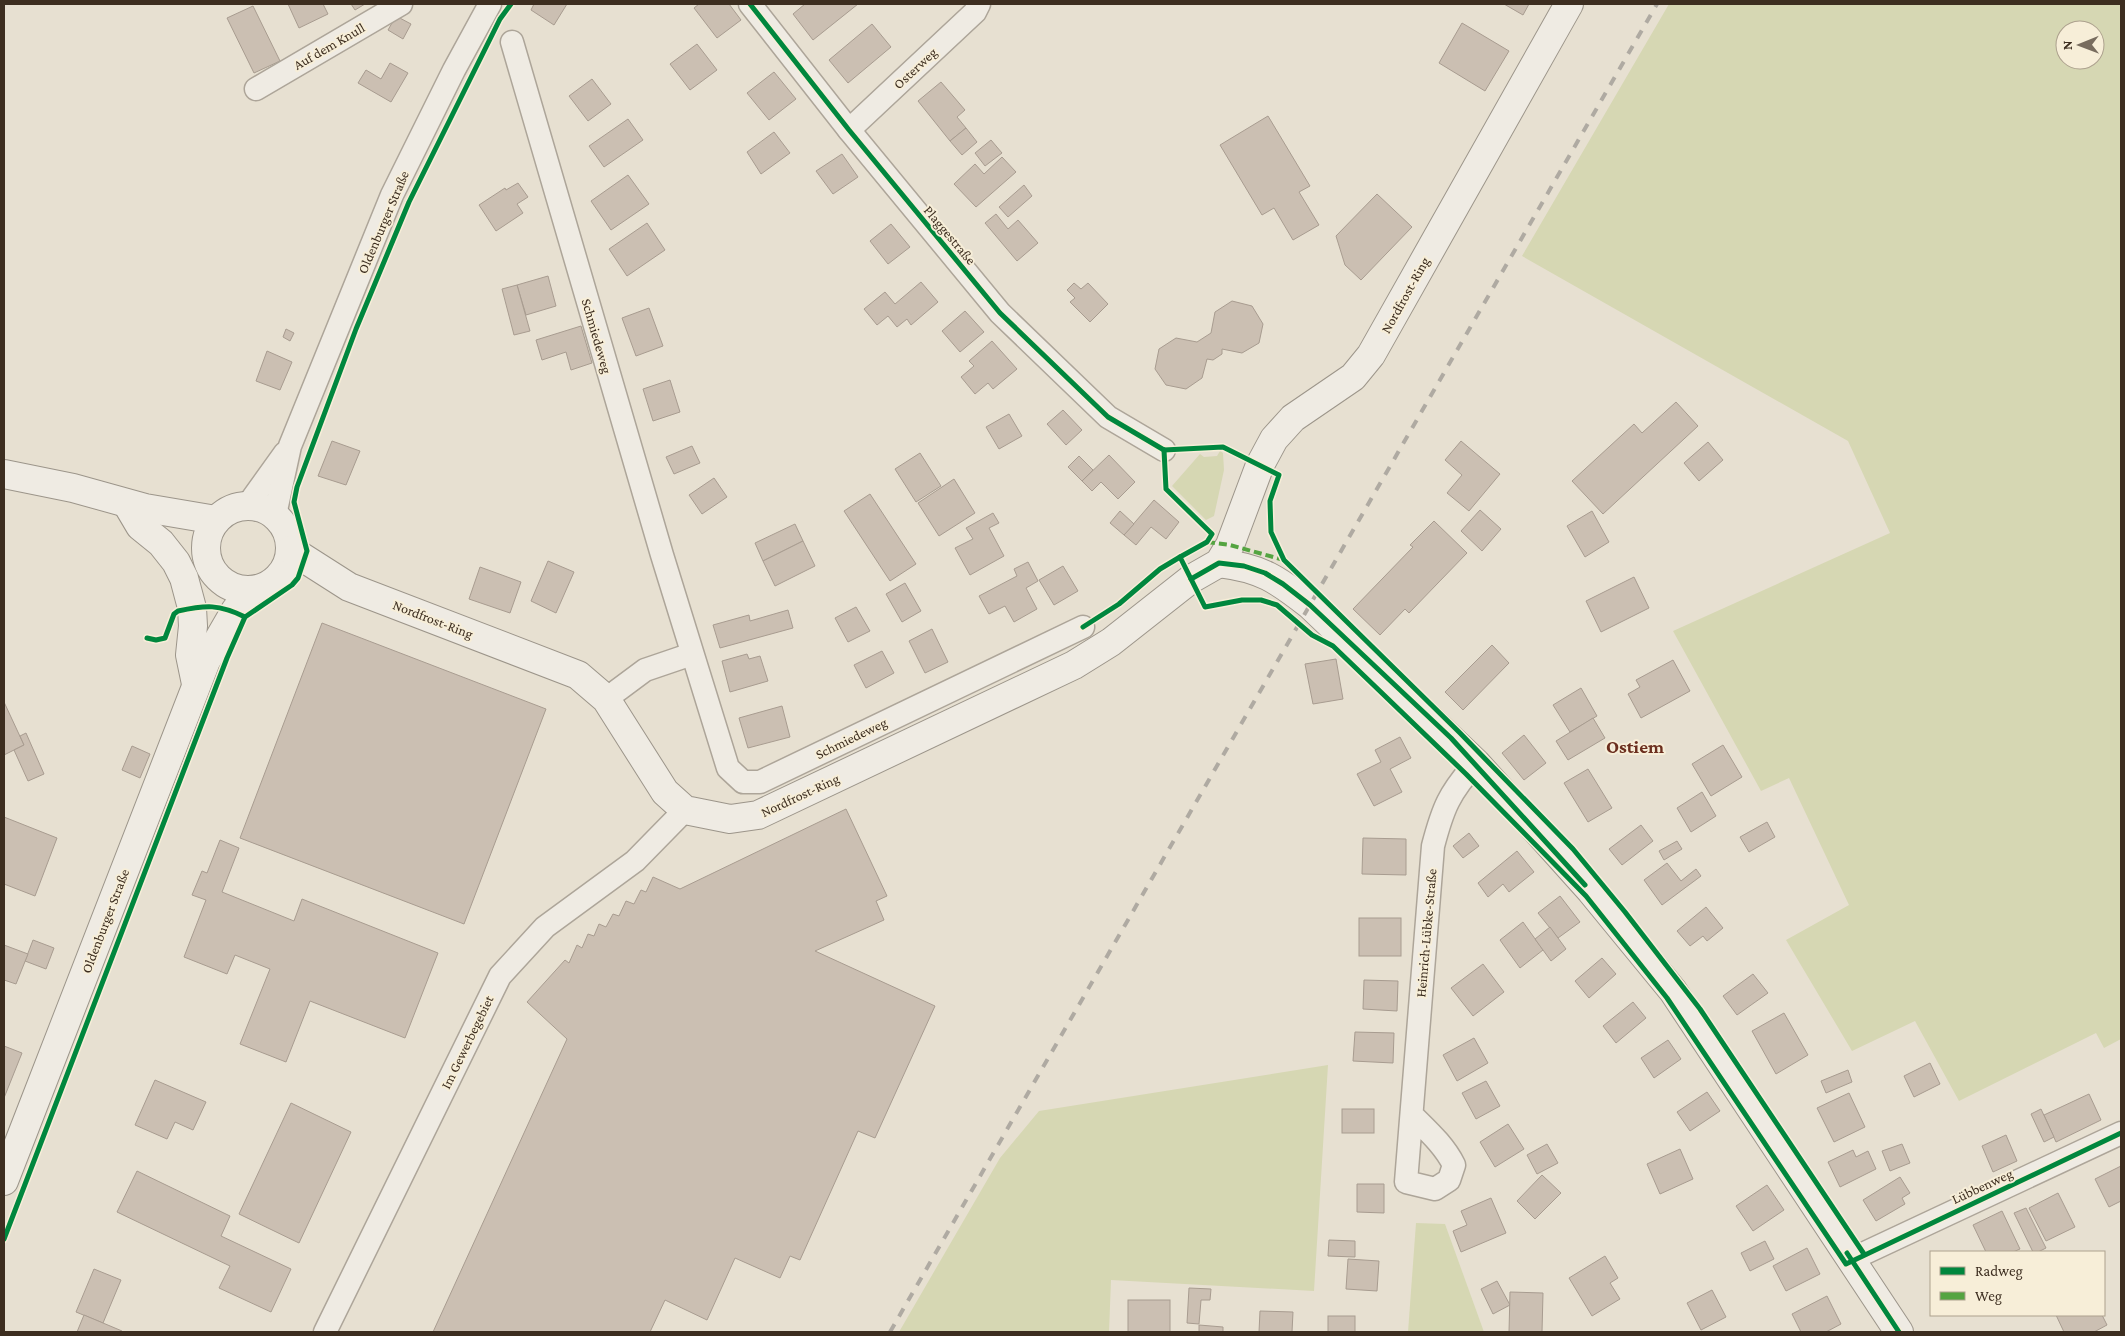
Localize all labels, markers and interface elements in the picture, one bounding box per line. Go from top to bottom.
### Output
street label: Auf dem Knull [290,19,368,73]
north arrow [2055,20,2105,70]
text: N [2059,40,2075,50]
street label: Osterweg [890,44,940,92]
street label: Oldenburger Straße [354,168,412,276]
street label: Plaggestraße [921,202,979,268]
street label: Nordfrost-Ring [1377,254,1433,336]
street label: Schmiedeweg [579,297,615,376]
street label: Nordfrost-Ring [391,596,476,642]
street label: Schmiedeweg [813,714,890,762]
district label: Ostiem [1606,736,1664,757]
street label: Nordfrost-Ring [758,770,842,820]
street label: Oldenburger Straße [78,867,132,975]
street label: Heinrich-Lübke-Straße [1412,868,1440,998]
street label: Im Gewerbegebiet [437,992,497,1091]
street label: Lübbenweg [1949,1165,2015,1207]
legend [1930,1251,2105,1316]
text: Radweg [1975,1263,2023,1280]
text: Weg [1975,1288,2002,1305]

